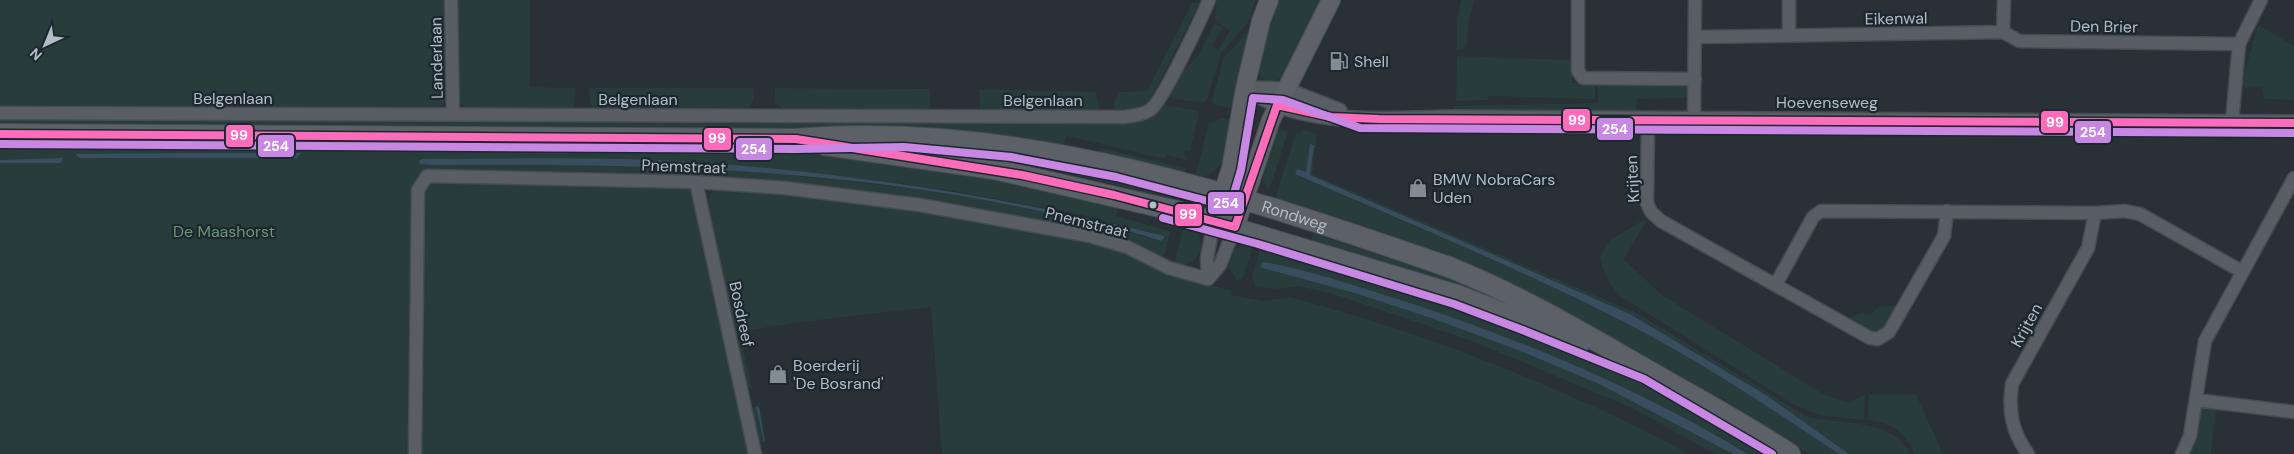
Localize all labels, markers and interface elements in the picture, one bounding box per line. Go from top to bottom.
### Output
street label: Eikenwal [1864,7,1928,30]
street label: Den Brier [2070,15,2138,38]
street label: Landerlaan [425,17,448,99]
north arrow [20,20,70,70]
text: N [26,44,46,64]
fuel station icon: Shell [1328,50,1350,72]
place label: Shell [1354,51,1389,72]
street label: Belgenlaan [193,88,273,109]
street label: Belgenlaan [598,89,678,110]
street label: Belgenlaan [1003,90,1083,111]
street label: Hoevenseweg [1776,92,1878,113]
line badge: 99 [1562,108,1591,132]
line badge: 99 [2040,110,2069,134]
text: 99 [1568,111,1586,129]
text: 99 [2046,113,2064,131]
line badge: 254 [1596,117,1634,141]
text: 254 [1602,120,1628,138]
line badge: 254 [2074,120,2112,144]
text: 254 [2080,123,2106,141]
line badge: 99 [225,124,254,148]
text: 99 [230,126,248,144]
line badge: 99 [703,127,732,151]
text: 99 [708,129,726,147]
line badge: 254 [257,134,295,158]
text: 254 [263,137,289,155]
line badge: 254 [735,137,773,161]
text: 254 [741,140,767,158]
street label: Pnemstraat [641,155,727,178]
street label: Krijten [1621,155,1644,203]
place label: BMW NobraCars Uden [1433,169,1555,208]
shop icon: BMW NobraCars Uden [1407,177,1429,199]
line badge: 254 [1207,191,1245,215]
text: 254 [1213,194,1239,212]
street label: Rondweg [1259,196,1330,236]
unlabelled marker [1148,200,1158,210]
street label: Pnemstraat [1043,202,1131,243]
line badge: 99 [1174,203,1203,227]
text: 99 [1179,205,1197,223]
park label: De Maashorst [173,221,275,242]
street label: Bosdreef [724,279,759,349]
street label: Krijten [2006,299,2047,351]
place label: Boerderij 'De Bosrand' [793,355,883,394]
shop icon: Boerderij 'De Bosrand' [767,363,789,385]

